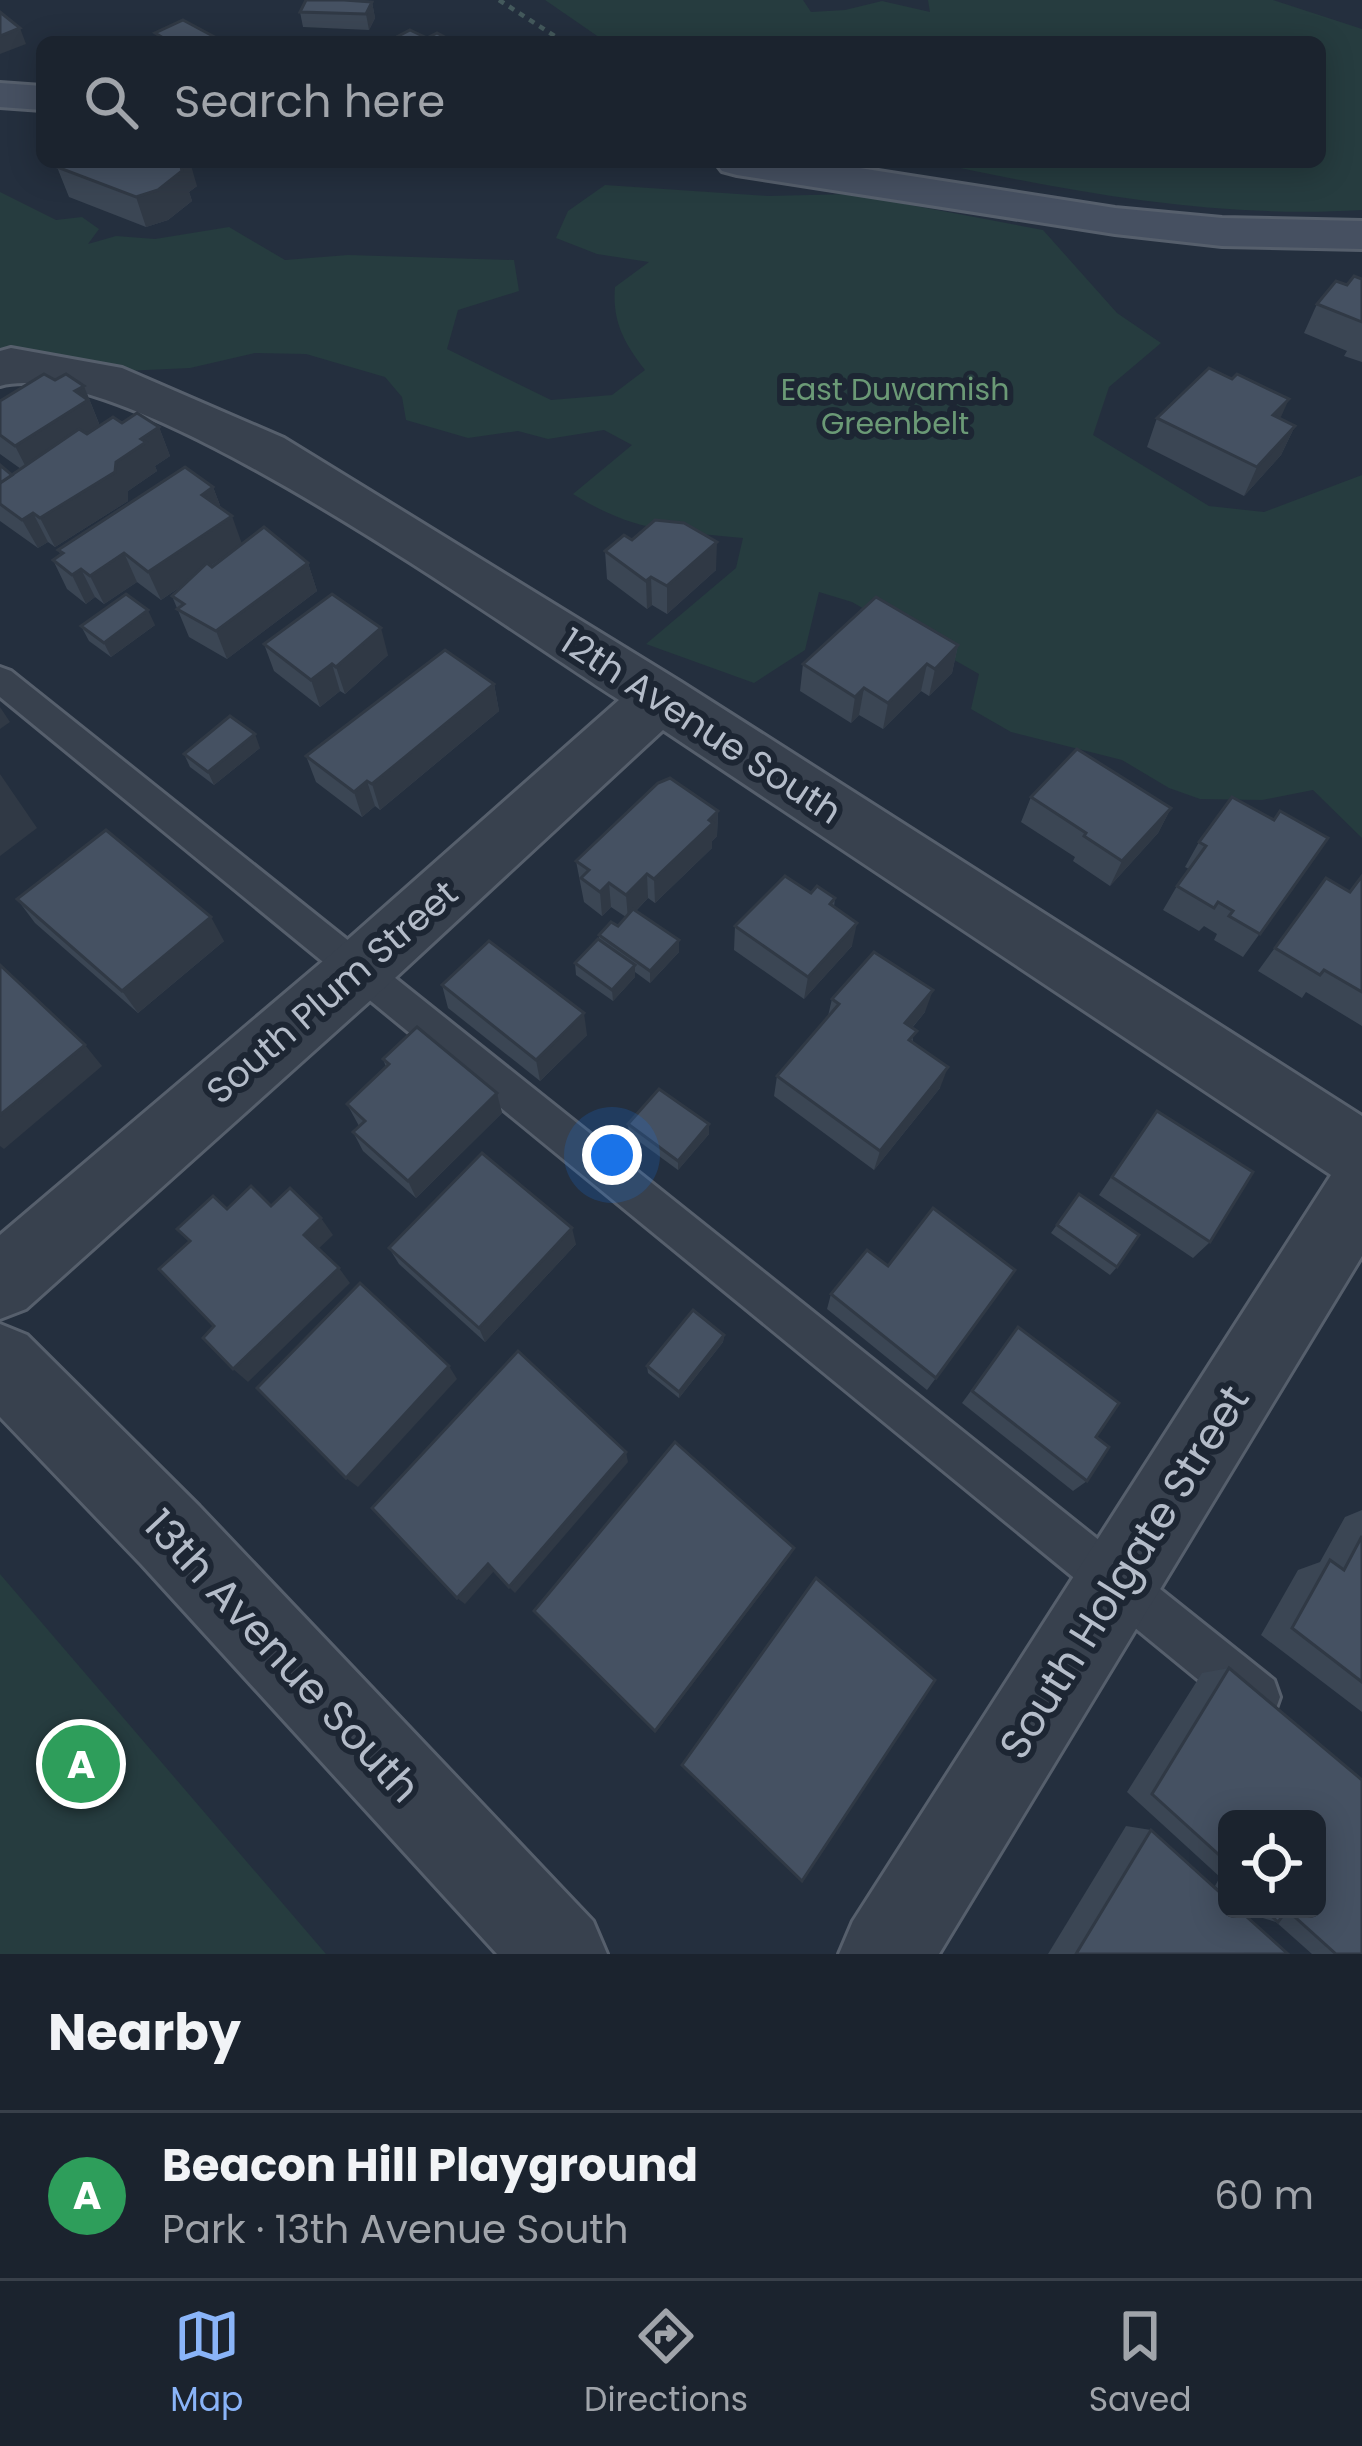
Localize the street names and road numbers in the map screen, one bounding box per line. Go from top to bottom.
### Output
street label: 12th Avenue South [550,616,852,836]
street label: South Plum Street [195,869,469,1115]
street label: South Holgate Street [985,1374,1263,1770]
street label: 13th Avenue South [130,1497,434,1815]

